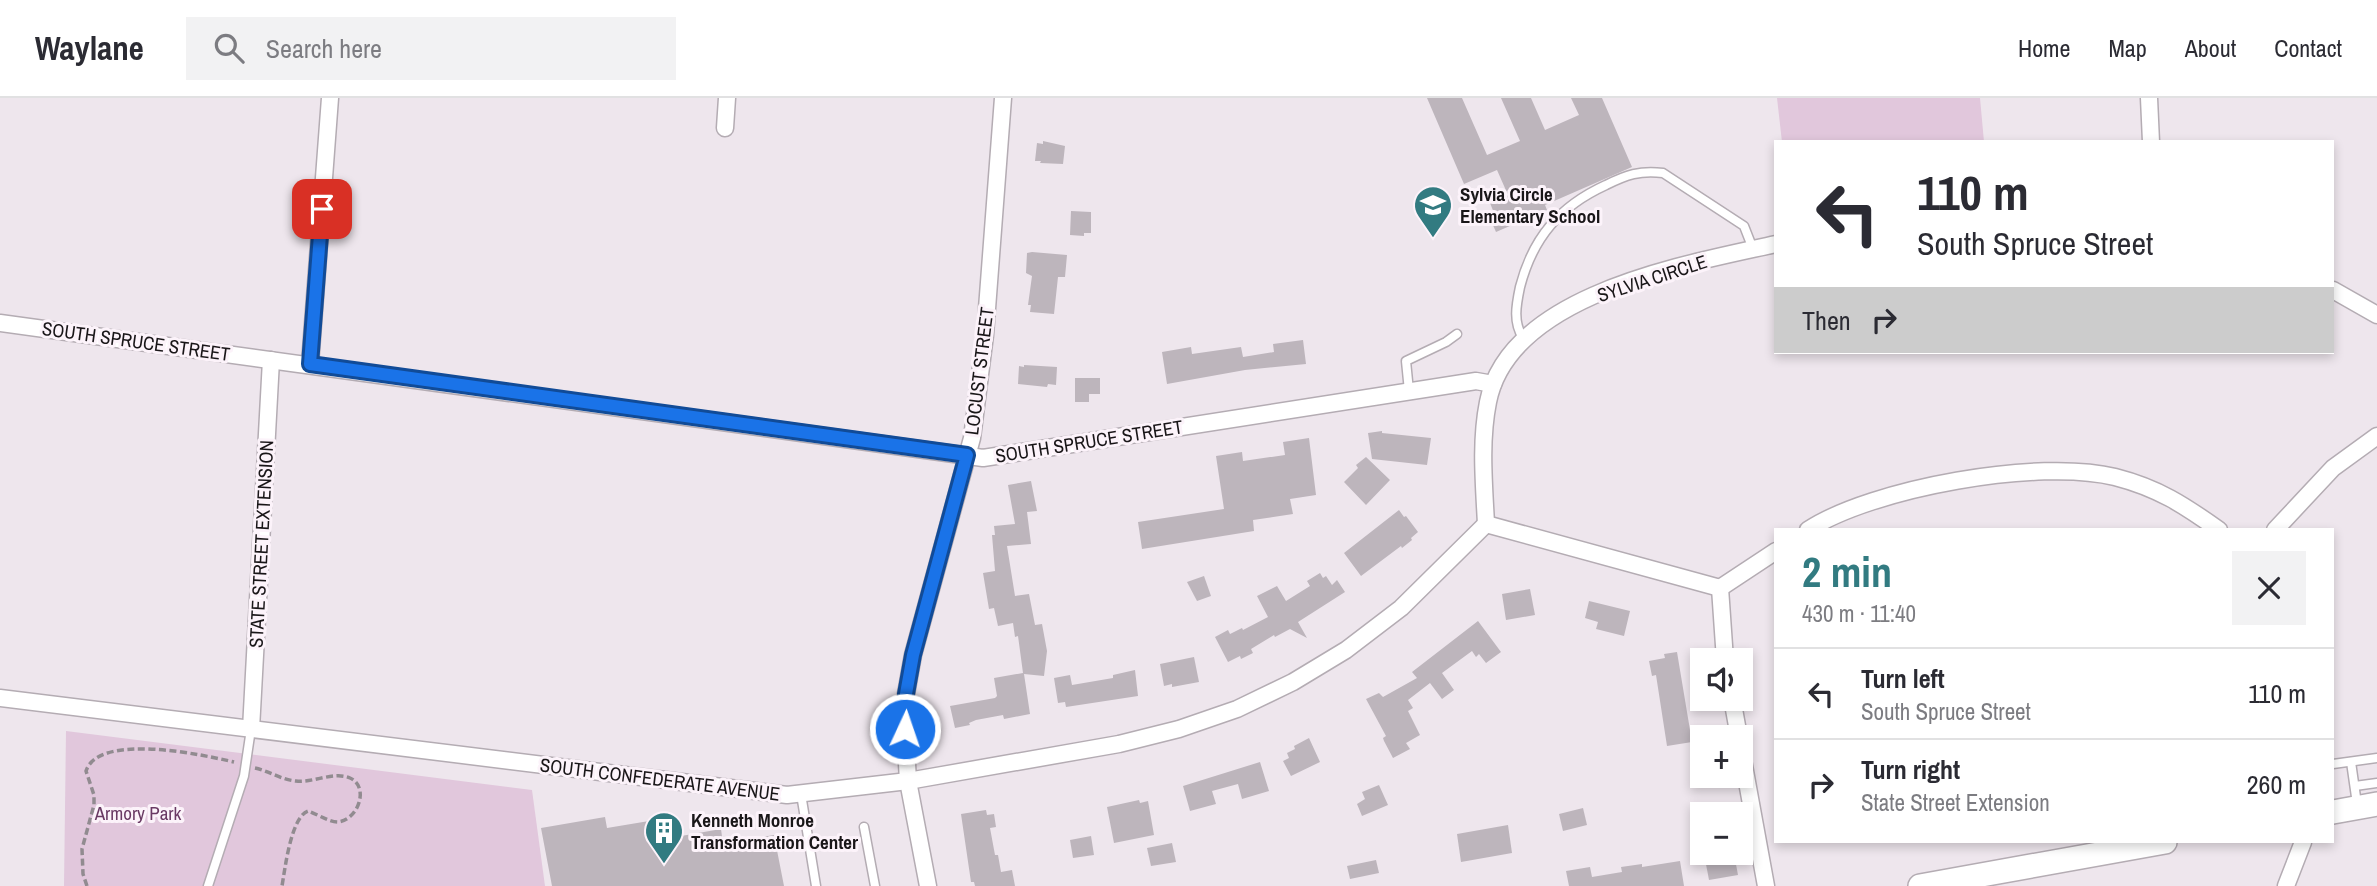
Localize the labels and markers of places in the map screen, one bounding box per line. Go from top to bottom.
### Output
pin [292,179,352,239]
place label: Sylvia Circle Elementary School [1460,181,1600,229]
school or university icon: Sylvia Circle Elementary School [1412,184,1454,239]
place label: Kenneth Monroe Transformation Center [691,807,858,855]
building icon: Kenneth Monroe Transformation Center [643,810,685,865]

